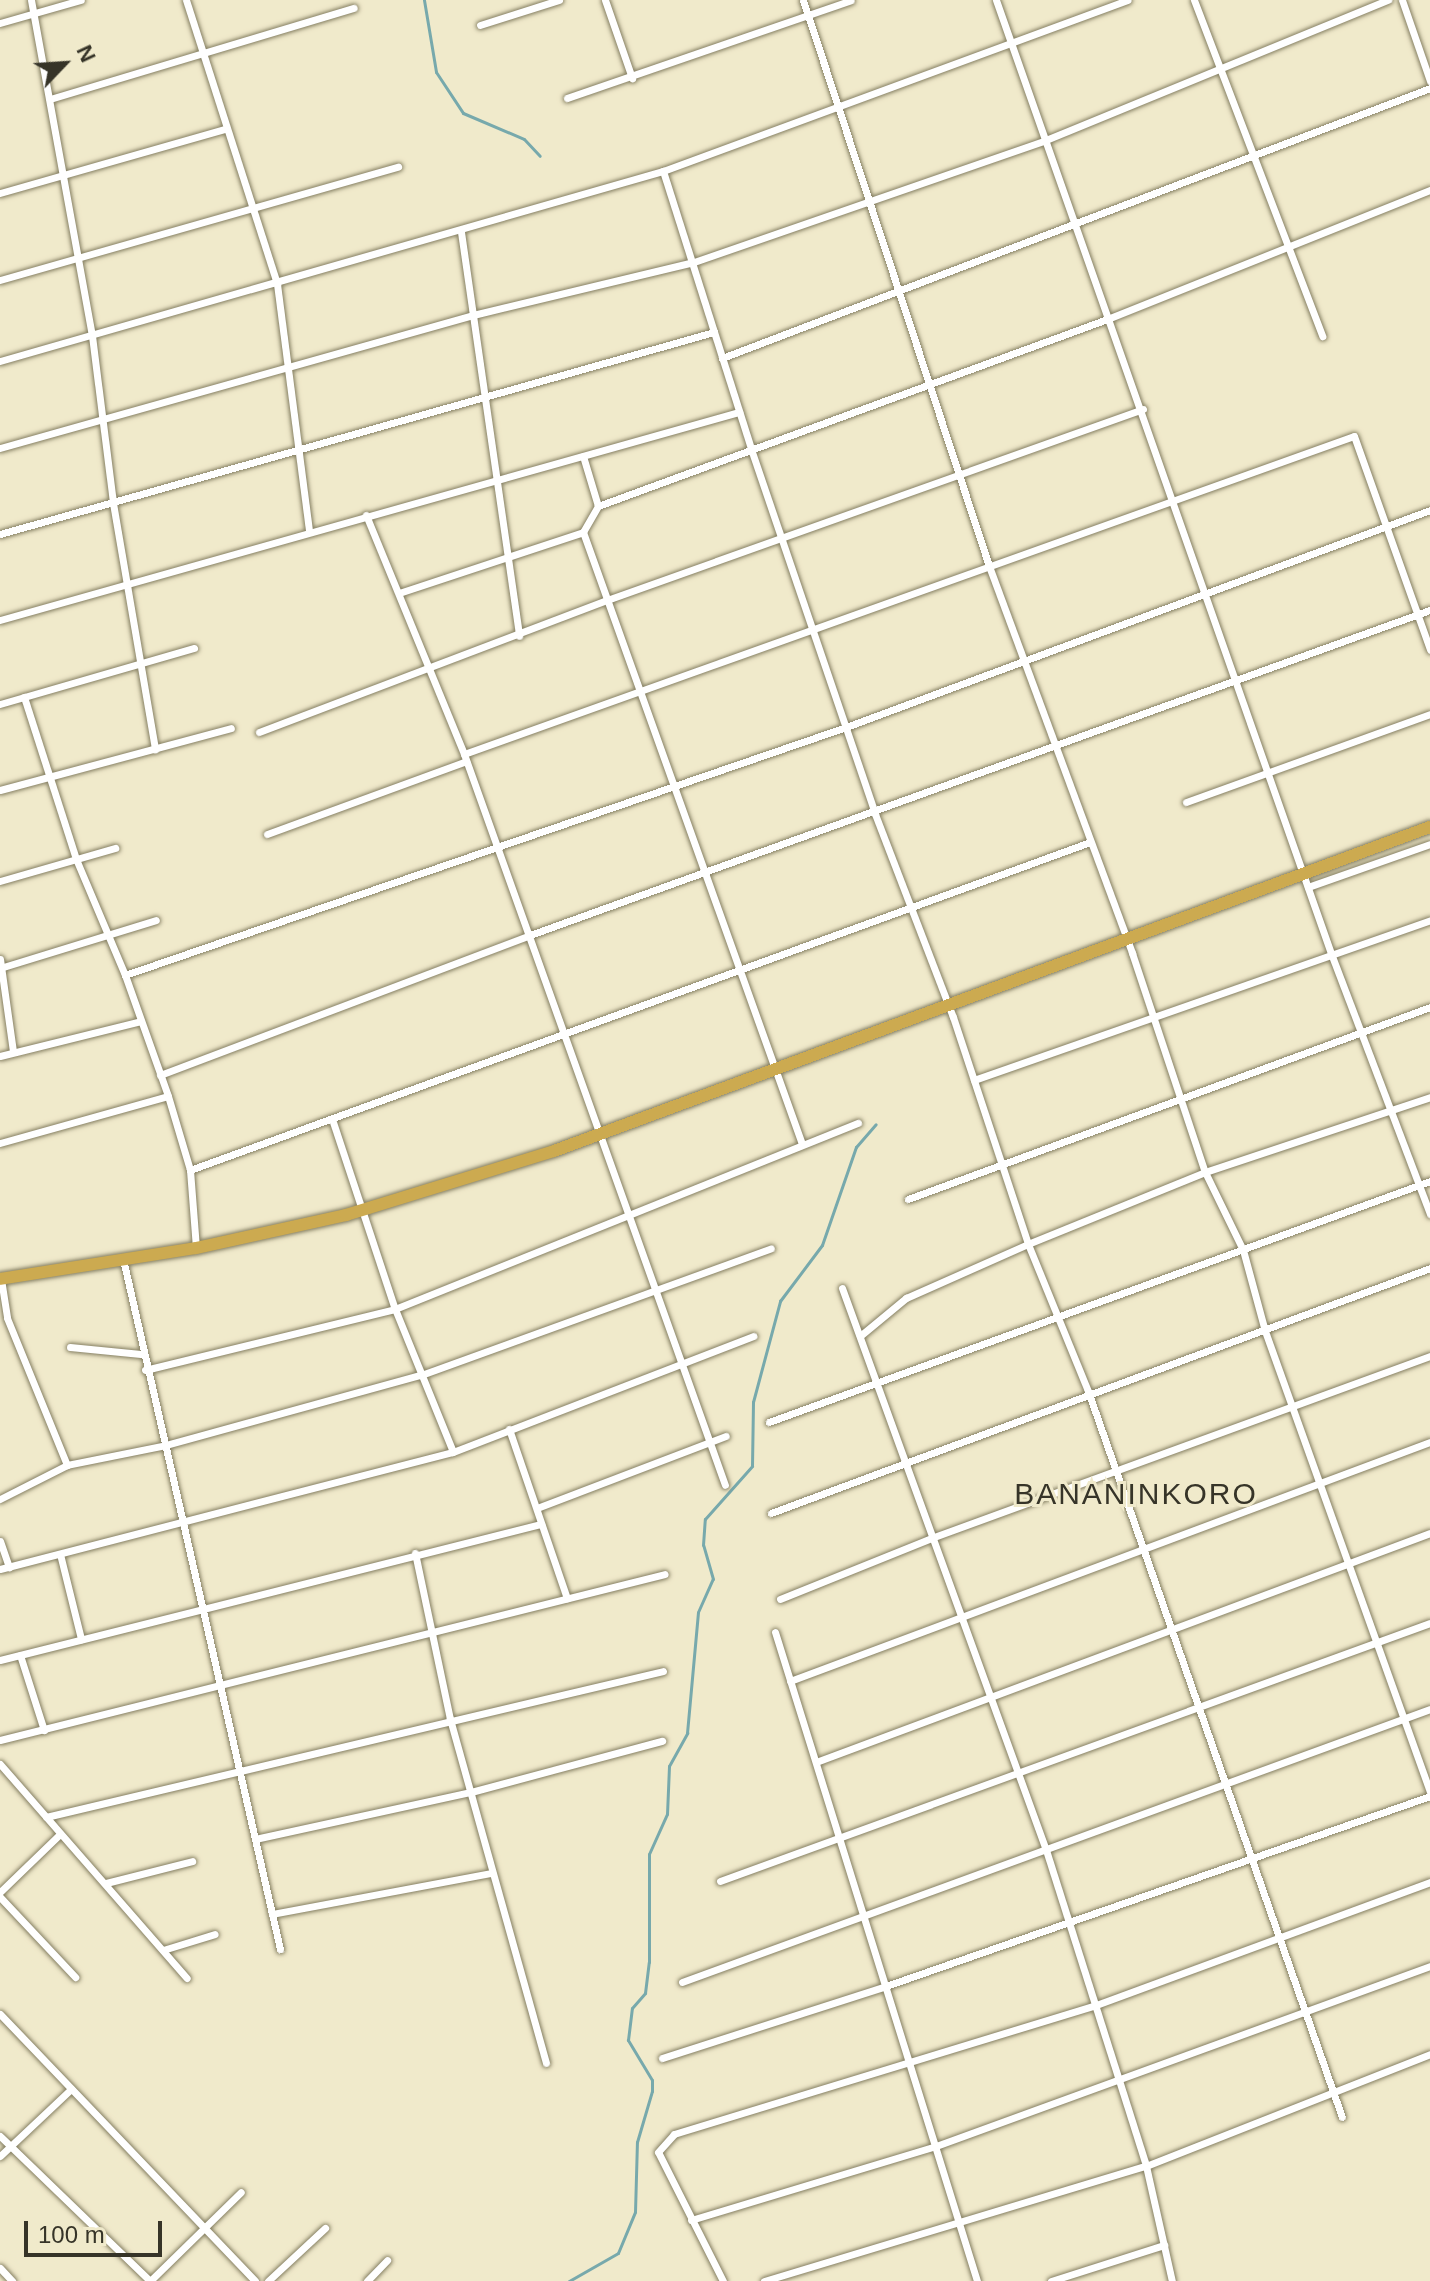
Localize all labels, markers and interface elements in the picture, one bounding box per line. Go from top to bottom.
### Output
north arrow [24,24,104,104]
text: N [72,41,101,66]
district label: BANANINKORO [1014,1476,1258,1512]
scale bar [28,2205,166,2255]
text: 100 m [38,2221,105,2248]

